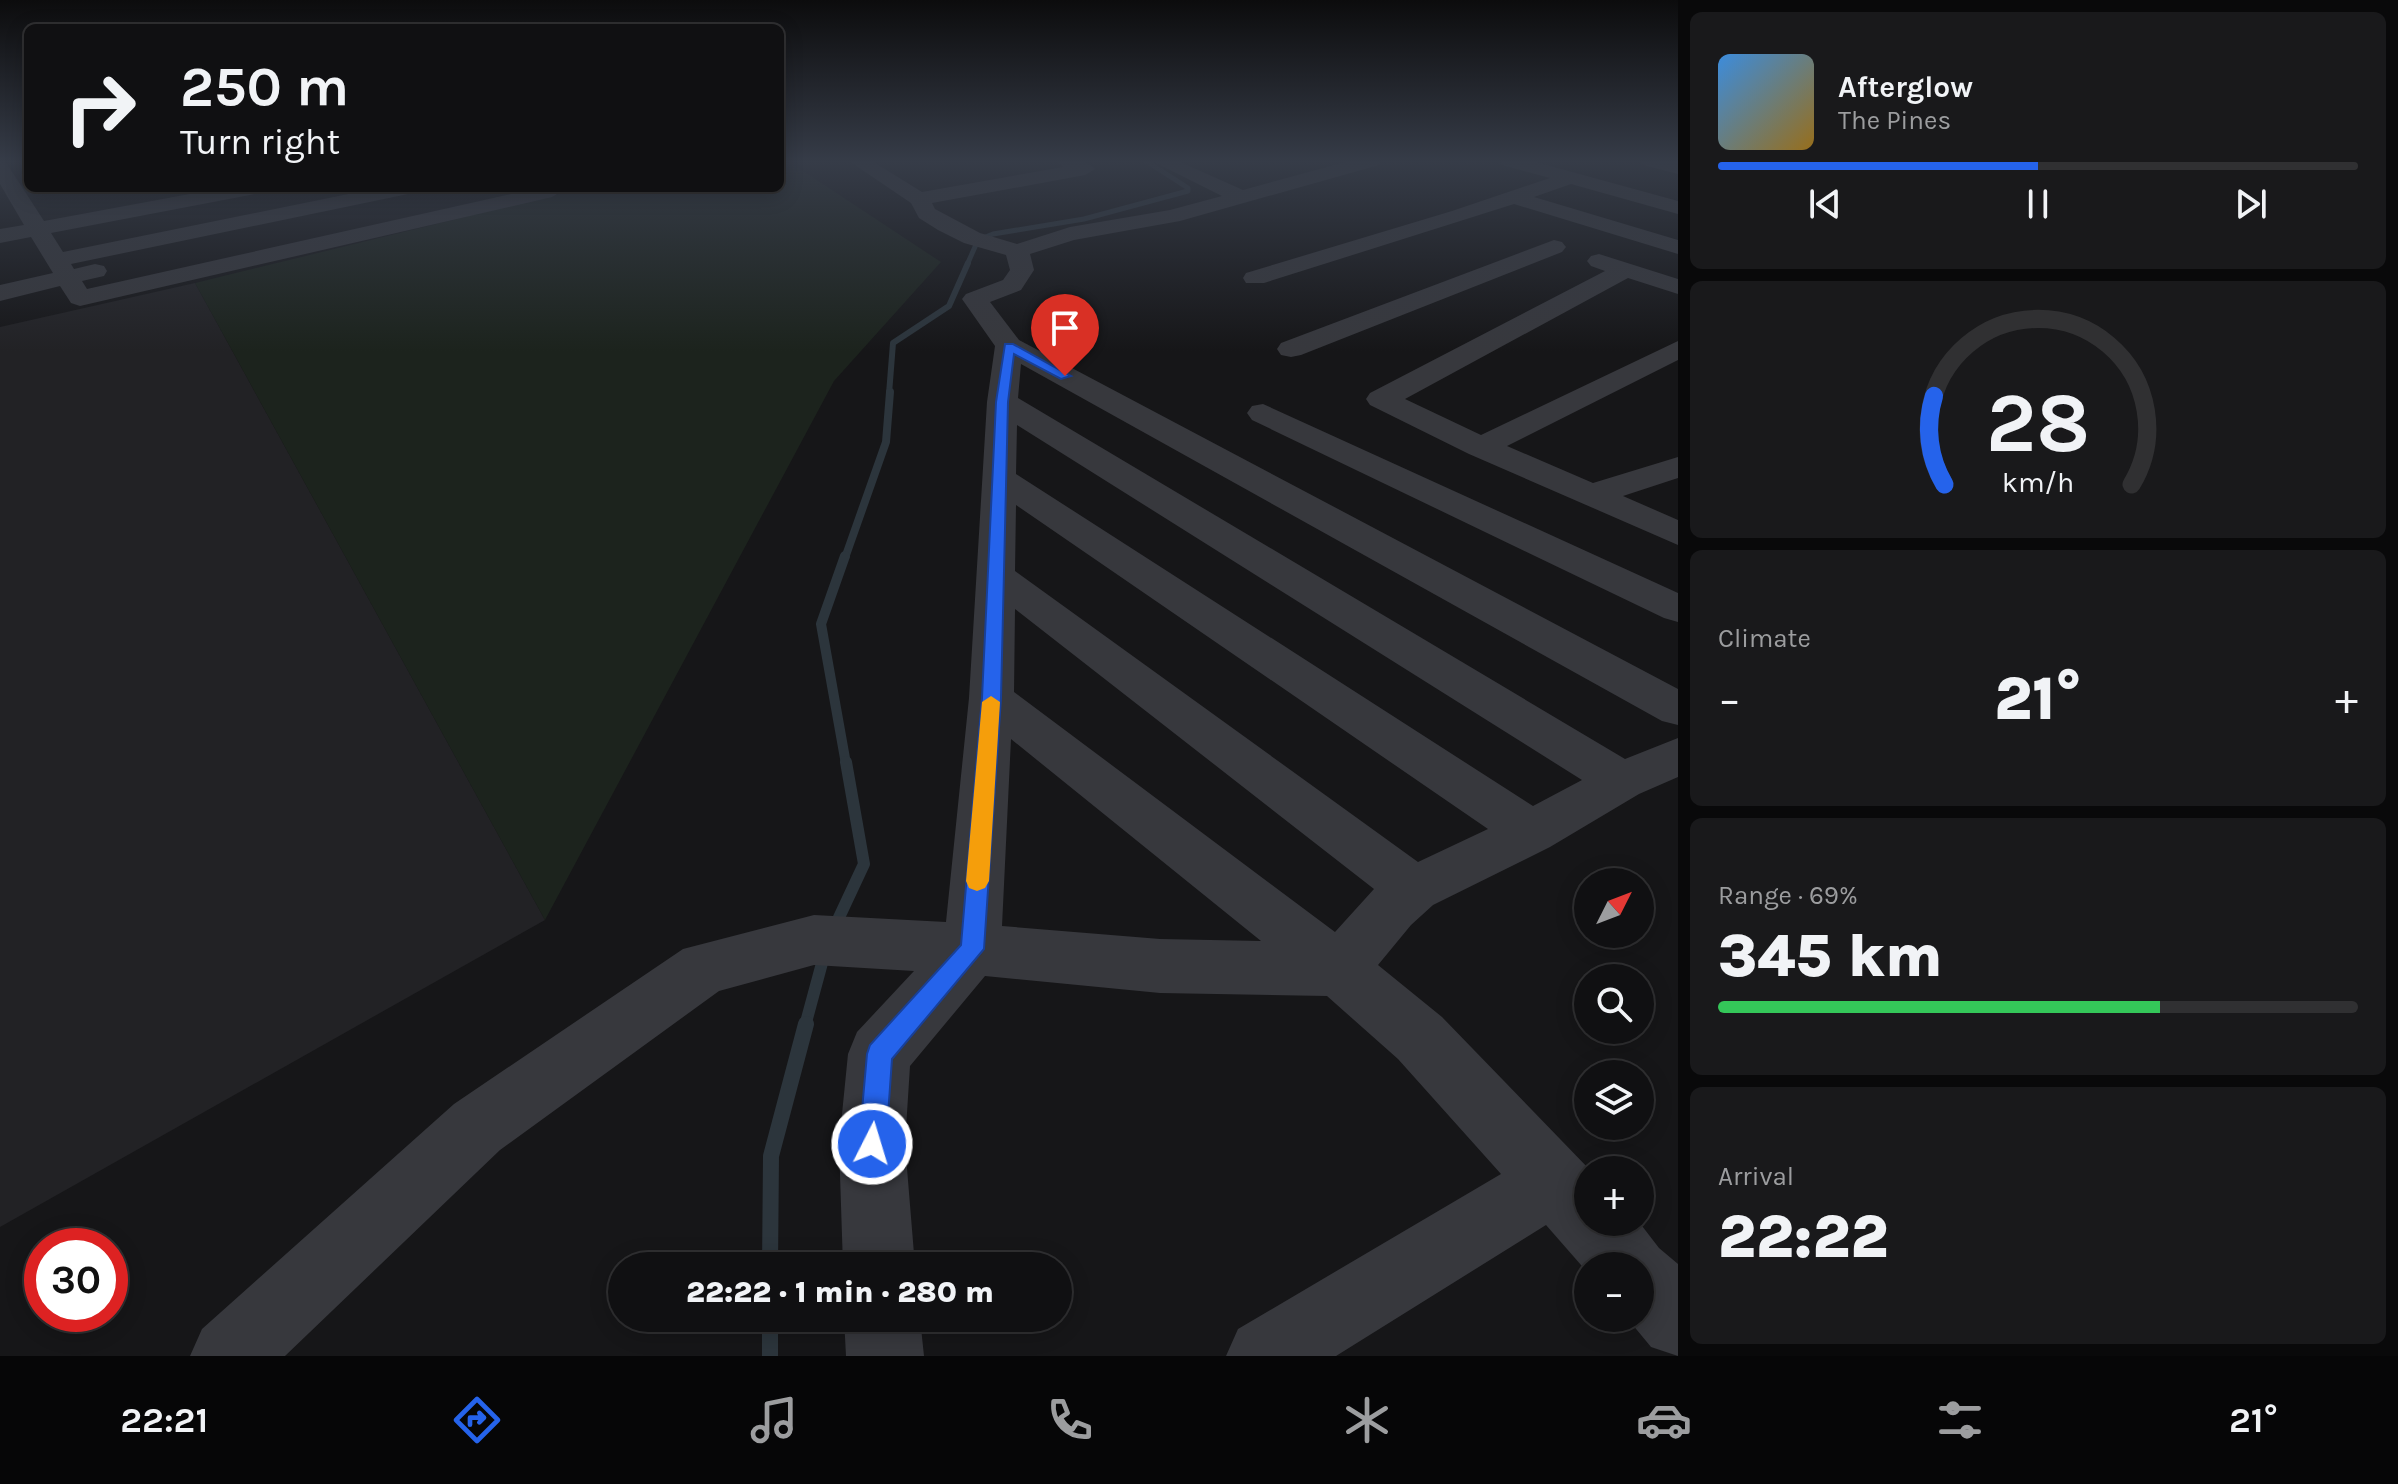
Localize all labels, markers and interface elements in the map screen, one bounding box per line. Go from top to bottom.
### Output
text: 250 m [180,54,349,119]
icon: right [48,56,152,160]
text: Afterglow [1838,69,1973,105]
text: The Pines [1838,105,1951,136]
text: Turn right [180,121,340,163]
icon: previous [1803,182,1847,226]
icon: pause [2016,182,2060,226]
icon: next [2229,182,2273,226]
pin [1031,294,1099,376]
icon: arrive [1043,306,1087,350]
text: 28 [1986,375,2090,472]
text: km/h [2002,466,2074,499]
text: Climate [1718,623,1811,654]
text: 21° [1994,664,2082,734]
text: − [1718,674,1741,725]
text: + [2335,674,2358,725]
north arrow [1574,868,1654,948]
map controls [1574,868,1654,1332]
text: Range · 69% [1718,880,1858,911]
text: 345 km [1718,921,1943,991]
button: search [1574,964,1654,1044]
button: layers [1574,1060,1654,1140]
position arrow [830,1102,914,1186]
button: + [1574,1156,1654,1236]
text: Arrival [1718,1161,1794,1192]
text: 22:22 [1718,1202,1888,1272]
speed limit sign: 30 [24,1228,128,1332]
button: − [1574,1252,1654,1332]
text: 22:22 · 1 min · 280 m [686,1274,994,1310]
icon: directions [449,1392,505,1448]
icon: music [746,1392,802,1448]
icon: phone [1042,1392,1098,1448]
icon: climate [1339,1392,1395,1448]
icon: car [1636,1392,1692,1448]
icon: filters [1932,1392,1988,1448]
text: 22:21 [120,1399,208,1441]
text: 21° [2229,1399,2278,1441]

